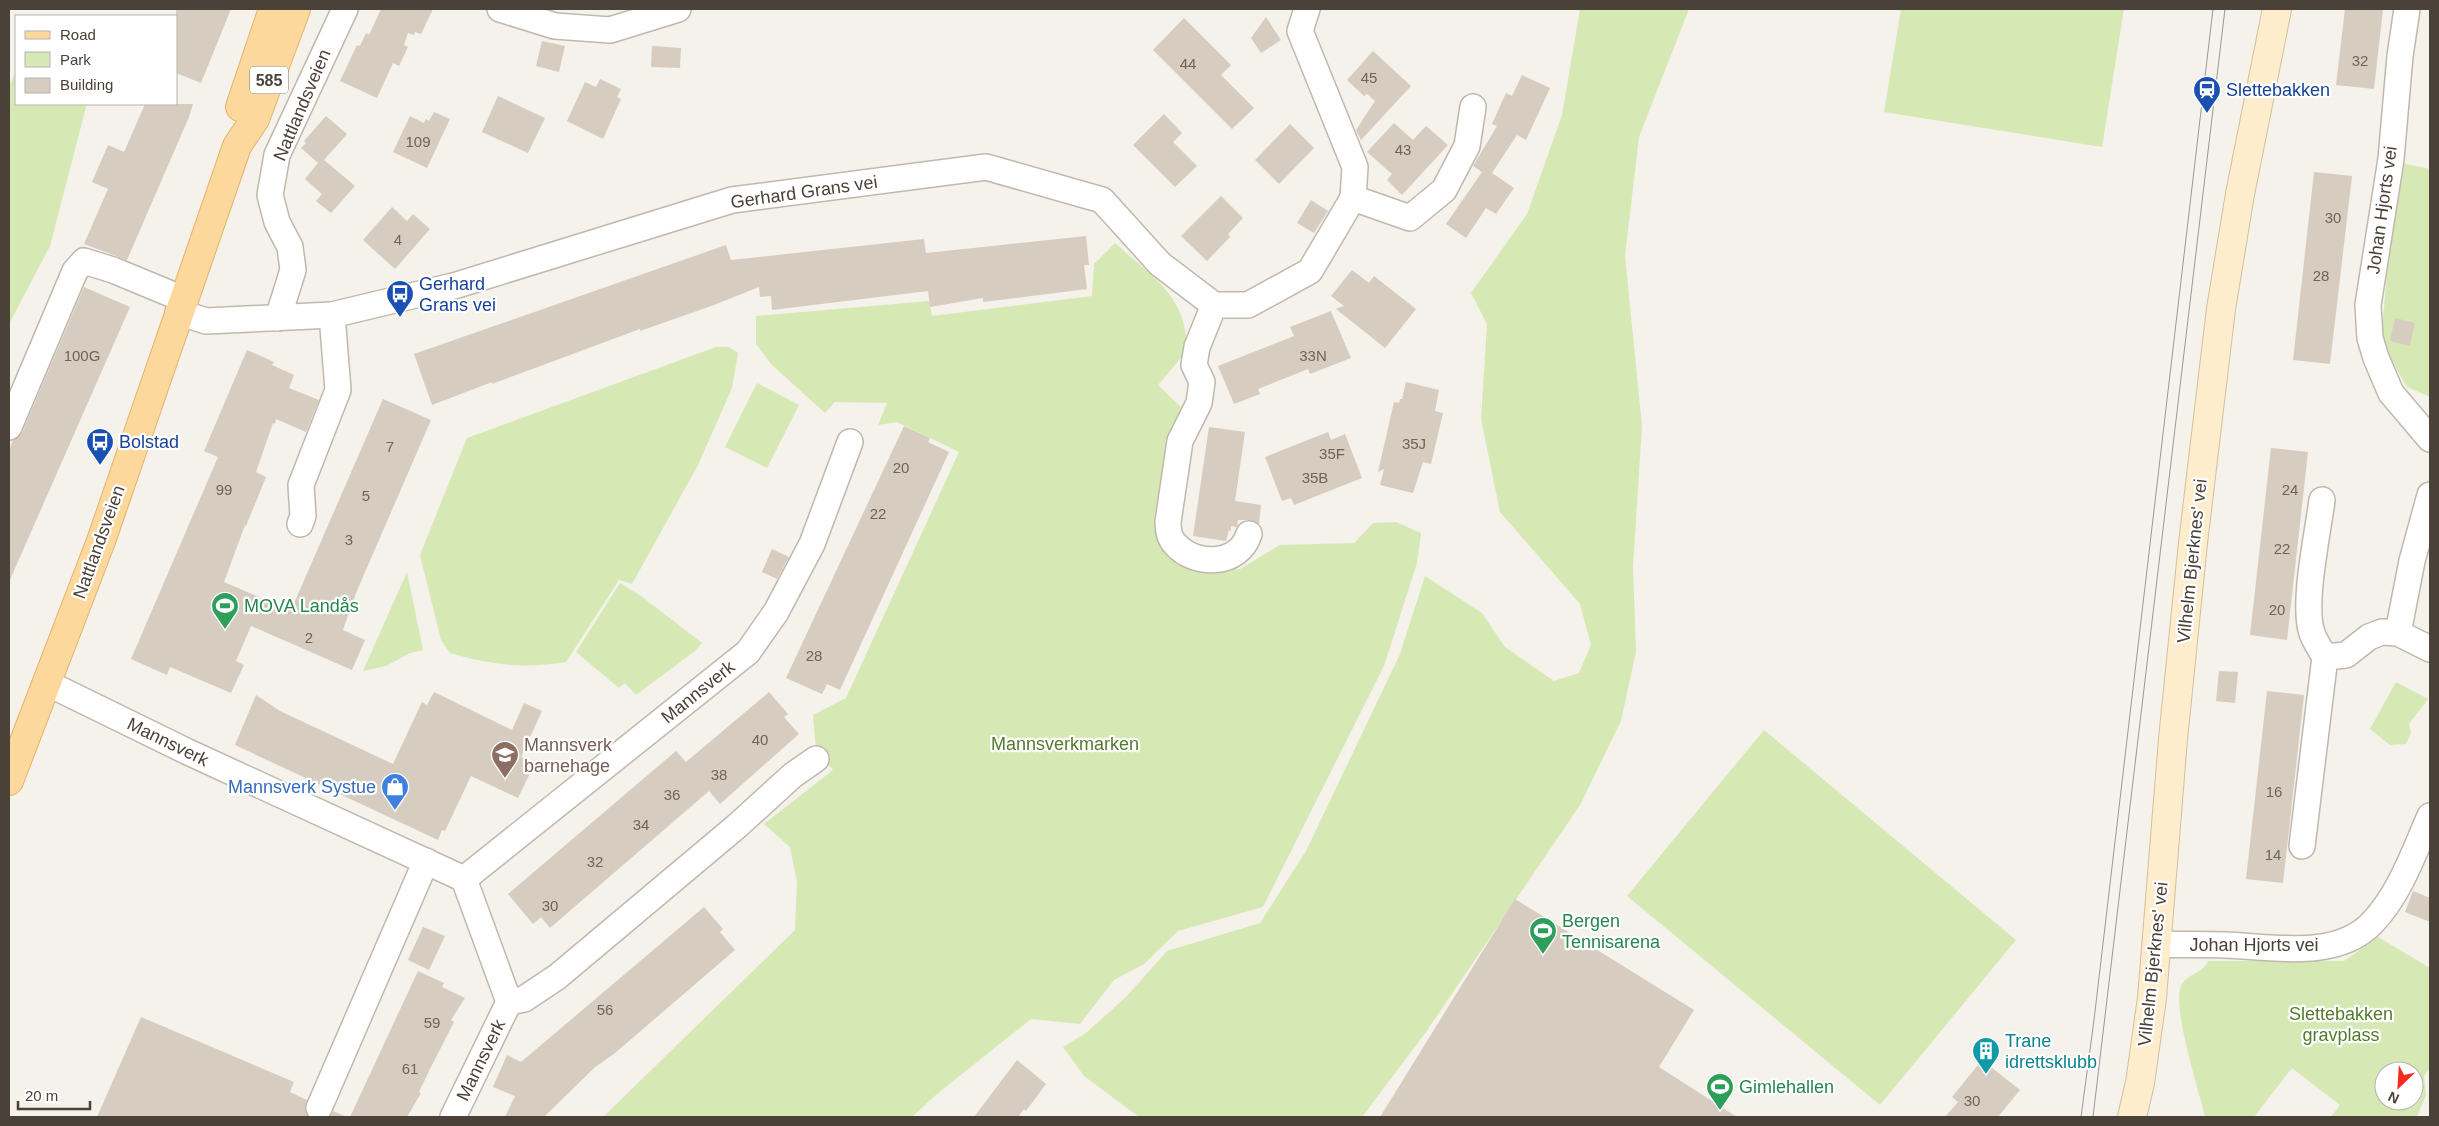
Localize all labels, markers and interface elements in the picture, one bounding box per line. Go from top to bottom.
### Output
legend [15,15,178,105]
text: Road [60,26,96,43]
street label: Nattlandsveien [270,46,334,164]
text: Park [60,51,91,68]
house number: 32 [2352,52,2368,69]
house number: 44 [1180,55,1196,72]
road number: 585 [250,66,288,94]
house number: 45 [1361,69,1377,86]
station icon: Slettebakken [2192,75,2222,114]
text: Building [60,76,113,93]
place label: Slettebakken [2226,80,2330,100]
house number: 109 [405,133,431,150]
house number: 43 [1395,141,1411,158]
street label: Johan Hjorts vei [2363,145,2401,275]
street label: Gerhard Grans vei [729,172,879,212]
house number: 30 [2325,209,2341,226]
house number: 4 [394,231,402,248]
house number: 28 [2313,267,2329,284]
place label: Gerhard Grans vei [419,274,496,315]
bus stop icon: Gerhard Grans vei [385,279,415,318]
house number: 100G [64,347,100,364]
house number: 33N [1299,347,1327,364]
bus stop icon: Bolstad [85,427,115,466]
place label: Bolstad [119,432,179,452]
house number: 35J [1402,435,1426,452]
house number: 7 [386,438,394,455]
house number: 35F [1319,445,1345,462]
house number: 20 [893,459,909,476]
house number: 35B [1302,469,1328,486]
street label: Vilhelm Bjerknes' vei [2173,478,2211,644]
house number: 99 [216,481,232,498]
house number: 24 [2282,481,2298,498]
street label: Nattlandsveien [69,483,129,601]
house number: 5 [362,487,370,504]
house number: 22 [870,505,886,522]
house number: 3 [345,531,353,548]
house number: 22 [2274,540,2290,557]
sports icon: MOVA Landås [210,591,240,630]
place label: MOVA Landås [244,596,359,616]
house number: 20 [2269,601,2285,618]
house number: 2 [305,629,313,646]
house number: 28 [806,647,822,664]
street label: Mannsverk [658,656,739,727]
street label: Mannsverk [124,714,213,771]
house number: 40 [752,731,768,748]
park label: Mannsverkmarken [991,734,1139,754]
place label: Mannsverk barnehage [524,735,613,776]
school or university icon: Mannsverk barnehage [490,740,520,779]
house number: 38 [711,766,727,783]
shop icon: Mannsverk Systue [380,772,410,811]
place label: Mannsverk Systue [228,777,376,797]
house number: 16 [2266,783,2282,800]
house number: 36 [664,786,680,803]
house number: 34 [633,816,649,833]
house number: 14 [2265,846,2281,863]
house number: 32 [587,853,603,870]
street label: Vilhelm Bjerknes' vei [2134,881,2172,1047]
house number: 30 [542,897,558,914]
place label: Bergen Tennisarena [1562,911,1661,952]
sports icon: Bergen Tennisarena [1528,916,1558,955]
street label: Johan Hjorts vei [2189,935,2319,955]
house number: 56 [597,1001,613,1018]
park label: Slettebakken gravplass [2289,1004,2393,1045]
house number: 59 [424,1014,440,1031]
street label: Mannsverk [453,1015,510,1104]
place label: Trane idrettsklubb [2005,1031,2097,1072]
building icon: Trane idrettsklubb [1971,1036,2001,1075]
house number: 61 [402,1060,418,1077]
north arrow [2374,1061,2424,1111]
sports icon: Gimlehallen [1705,1072,1735,1111]
place label: Gimlehallen [1739,1077,1834,1097]
scale bar [18,1078,90,1110]
text: 20 m [25,1087,58,1104]
text: N [2386,1088,2401,1107]
house number: 30 [1964,1092,1980,1109]

